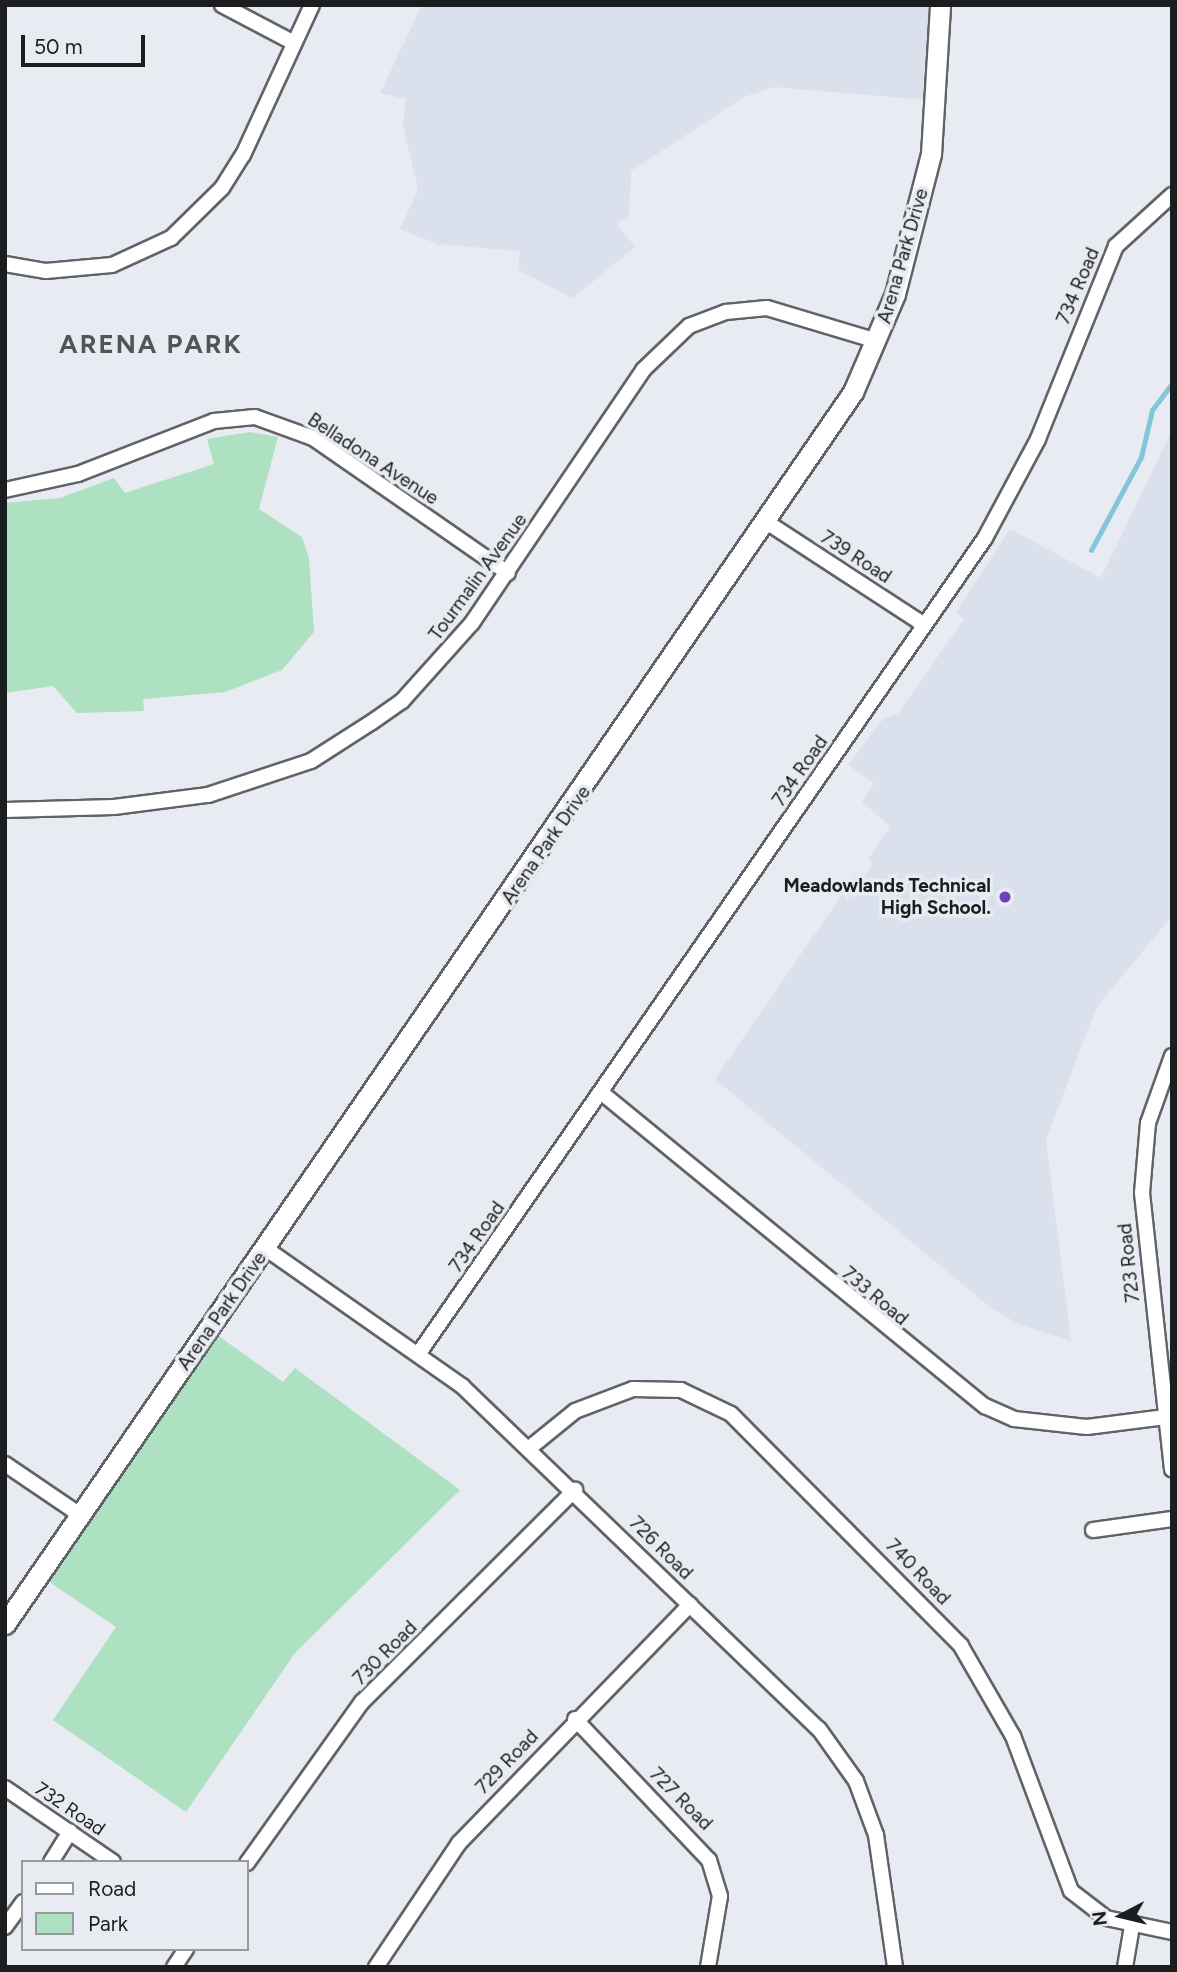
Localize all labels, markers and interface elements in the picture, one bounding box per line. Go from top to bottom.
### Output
scale bar [24,21,149,65]
text: 50 m [34,34,83,59]
street label: Arena Park Drive [873,186,933,326]
street label: 734 Road [1052,244,1104,328]
district label: ARENA PARK [60,329,242,361]
street label: Belladona Avenue [303,408,443,510]
street label: Tourmalin Avenue [424,509,532,645]
street label: 739 Road [816,526,896,588]
street label: 734 Road [767,731,833,811]
street label: Arena Park Drive [497,781,595,909]
place label: Meadowlands Technical High School. [783,875,991,919]
marker: Meadowlands Technical High School. [997,889,1013,905]
street label: 734 Road [444,1197,510,1277]
street label: 723 Road [1114,1222,1144,1304]
street label: Arena Park Drive [173,1247,271,1375]
street label: 733 Road [837,1262,913,1330]
street label: 726 Road [625,1512,697,1584]
street label: 740 Road [881,1534,955,1610]
street label: 730 Road [348,1616,422,1690]
street label: 729 Road [471,1725,543,1799]
street label: 727 Road [645,1763,717,1835]
street label: 732 Road [31,1777,109,1841]
legend [21,1860,248,1951]
text: Road [88,1876,136,1901]
north arrow [1086,1881,1156,1951]
text: N [1087,1910,1112,1927]
text: Park [88,1911,128,1936]

